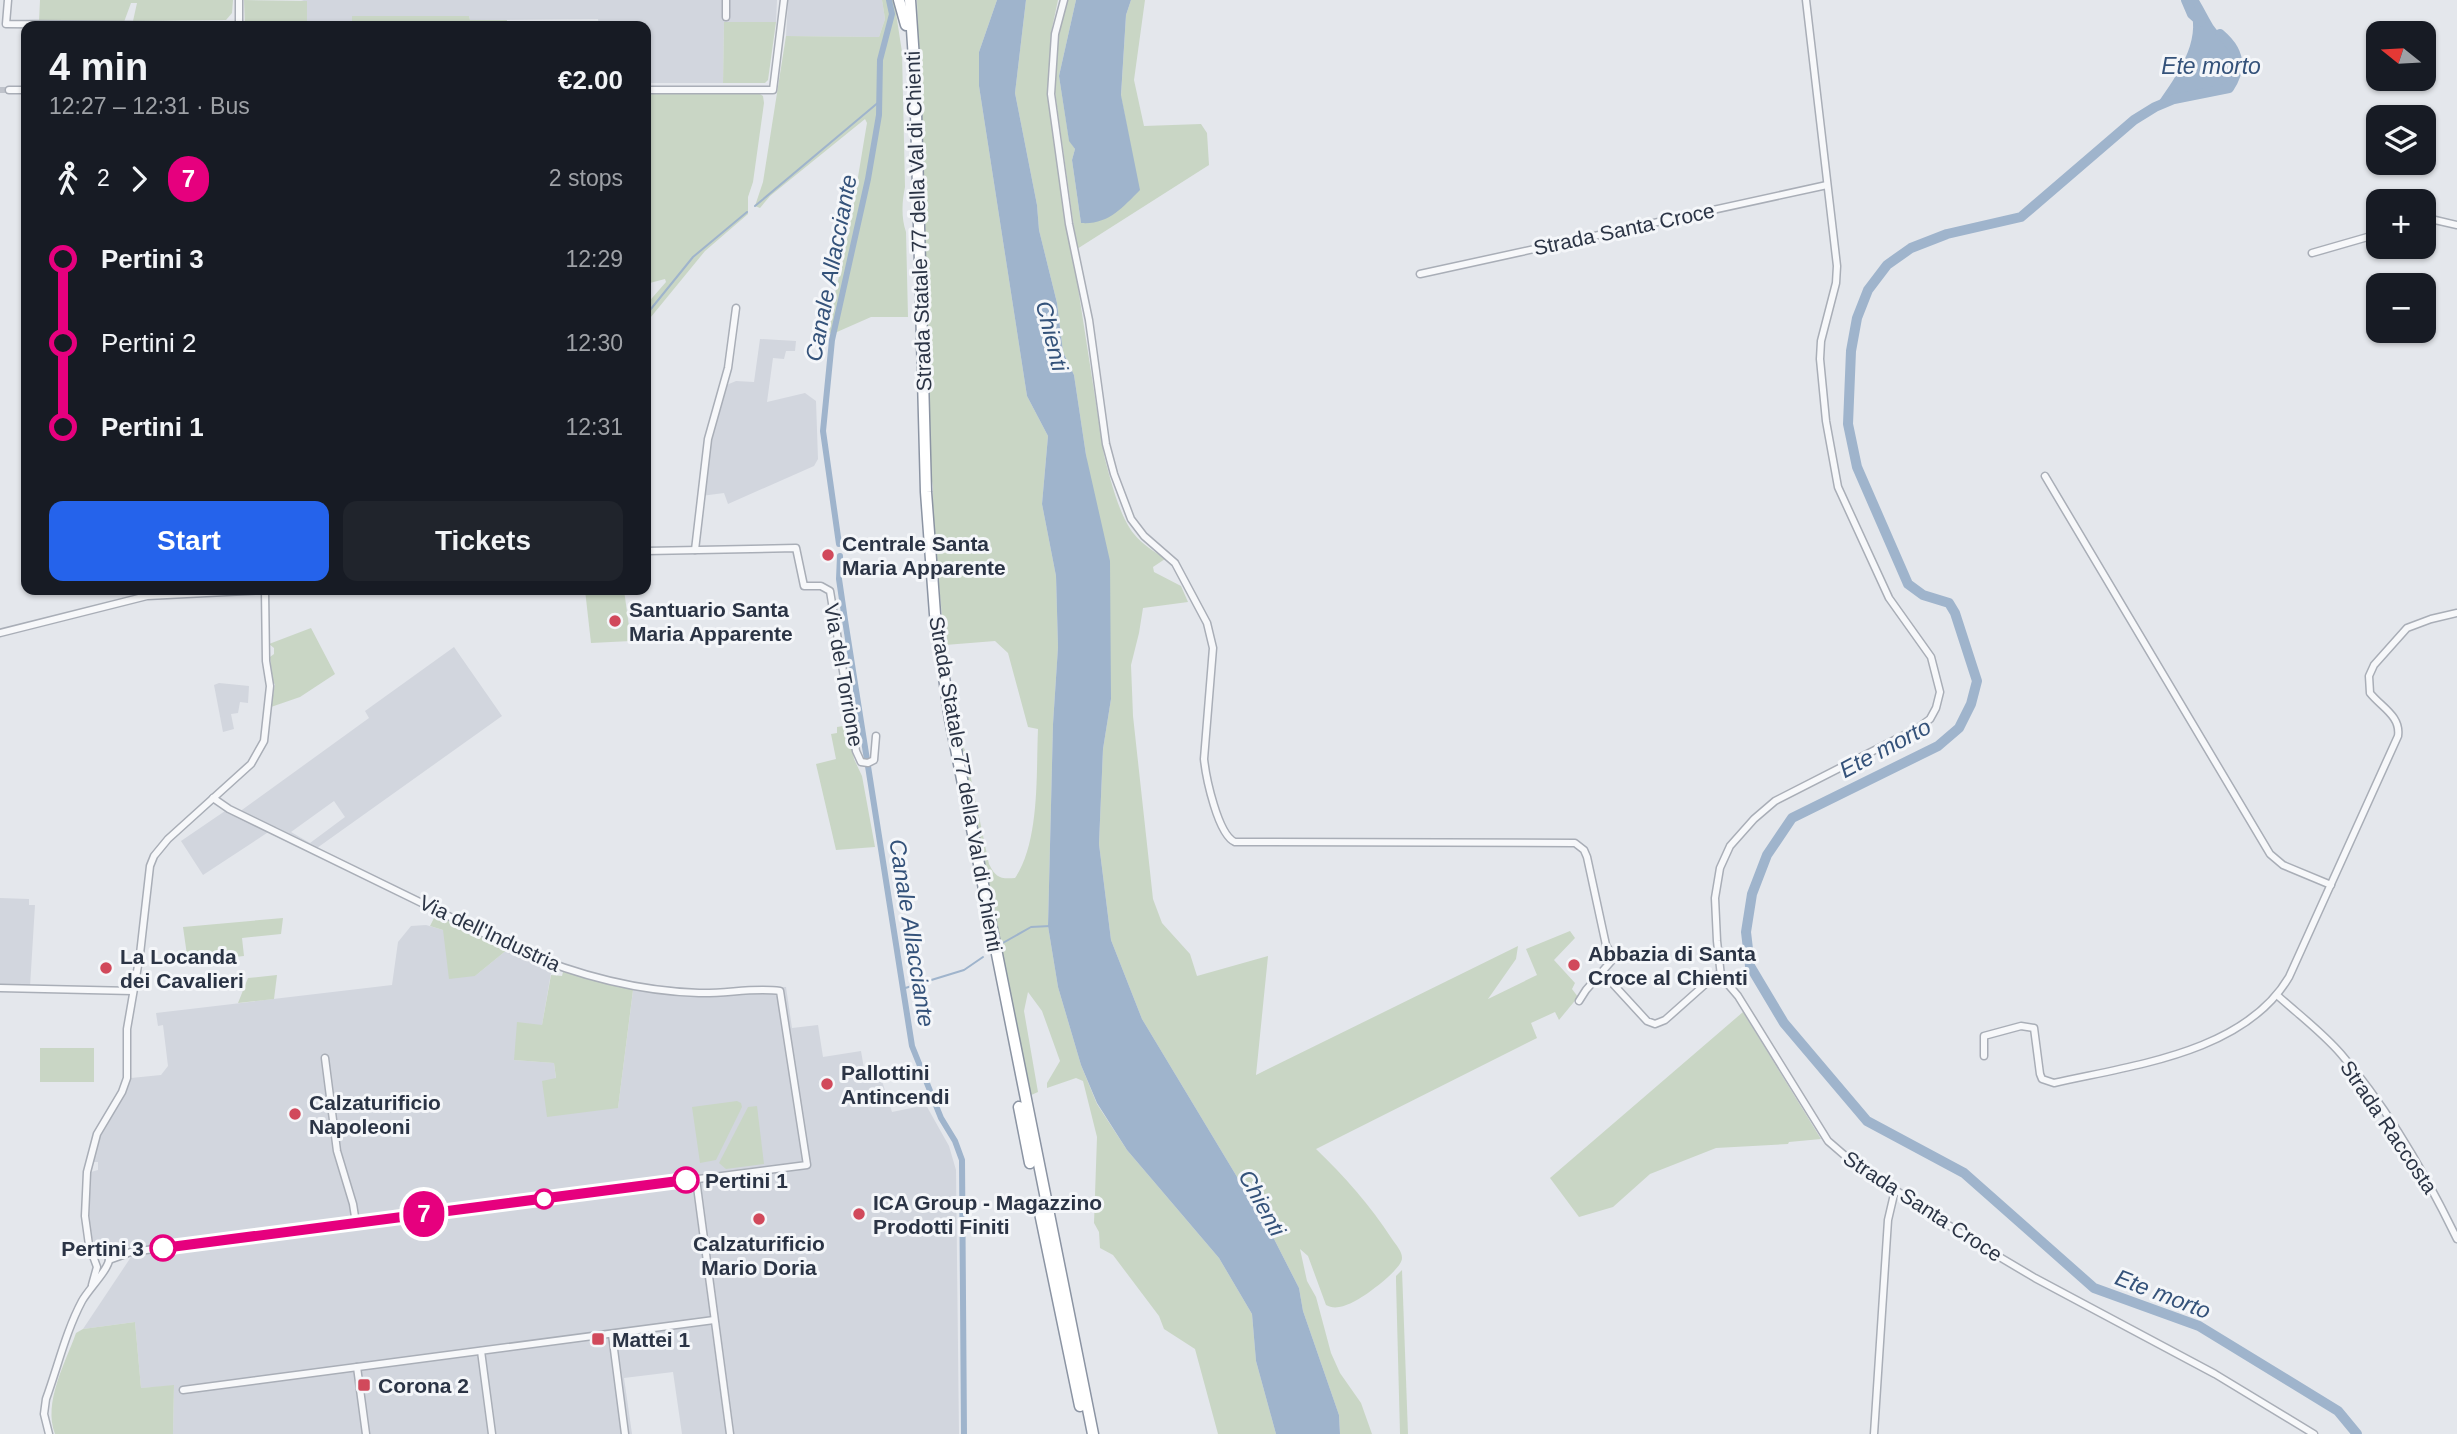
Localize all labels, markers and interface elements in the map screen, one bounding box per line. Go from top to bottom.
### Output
north arrow [2366,21,2436,91]
map controls [2366,21,2436,343]
text: 4 min [49,46,148,88]
street label: Strada Statale 77 della Val di Chienti [901,50,935,392]
water label: Ete morto [2161,53,2261,79]
text: €2.00 [558,65,623,95]
text: 12:27 – 12:31 · Bus [49,93,250,119]
button: layers [2366,105,2436,175]
icon: walk [49,160,87,198]
icon: forward [120,160,158,198]
text: 2 [97,165,110,191]
text: 7 [182,165,195,192]
text: 2 stops [549,165,623,191]
water label: Canale Allacciante [800,172,862,364]
button: + [2366,189,2436,259]
street label: Strada Santa Croce [1531,199,1717,259]
text: Pertini 3 [101,244,204,274]
text: 12:29 [565,246,623,272]
button: − [2366,273,2436,343]
water label: Chienti [1031,298,1073,375]
text: Pertini 2 [101,328,196,358]
text: 12:30 [565,330,623,356]
text: Pertini 1 [101,412,204,442]
text: 12:31 [565,414,623,440]
button: Start [49,501,329,581]
button: Tickets [343,501,623,581]
place label: Centrale Santa Maria Apparente [842,532,1006,579]
marker: Centrale Santa Maria Apparente [820,547,836,563]
place label: Santuario Santa Maria Apparente [629,598,793,645]
street label: Via del Torrione [820,602,868,748]
marker: Santuario Santa Maria Apparente [607,613,623,629]
street label: Strada Statale 77 della Val di Chienti [925,614,1007,954]
water label: Ete morto [1835,713,1935,783]
water label: Canale Allacciante [884,837,940,1029]
street label: Via dell'Industria [416,890,565,976]
place label: Abbazia di Santa Croce al Chienti [1588,942,1756,989]
place label: La Locanda dei Cavalieri [120,945,244,992]
marker: Abbazia di Santa Croce al Chienti [1566,957,1582,973]
marker: La Locanda dei Cavalieri [98,960,114,976]
street label: Strada Raccosta [2336,1056,2442,1198]
place label: Pallottini Antincendi [841,1061,950,1108]
marker: Pallottini Antincendi [819,1076,835,1092]
place label: Calzaturificio Napoleoni [309,1091,441,1138]
marker: Calzaturificio Napoleoni [287,1106,303,1122]
street label: Strada Santa Croce [1839,1146,2007,1266]
water label: Chienti [1233,1165,1291,1241]
marker: Pertini 1 [673,1167,699,1193]
place label: Pertini 1 [705,1169,788,1192]
unlabelled marker [534,1189,554,1209]
line badge: 7 [401,1191,447,1237]
place label: ICA Group - Magazzino Prodotti Finiti [873,1191,1102,1238]
text: 7 [417,1200,431,1227]
marker: ICA Group - Magazzino Prodotti Finiti [851,1206,867,1222]
marker: Calzaturificio Mario Doria [751,1211,767,1227]
place label: Calzaturificio Mario Doria [693,1232,825,1279]
marker: Pertini 3 [150,1235,176,1261]
place label: Pertini 3 [61,1237,144,1260]
water label: Ete morto [2112,1264,2214,1324]
place label: Mattei 1 [612,1328,691,1351]
marker: Mattei 1 [590,1331,606,1347]
place label: Corona 2 [378,1374,469,1397]
marker: Corona 2 [356,1377,372,1393]

